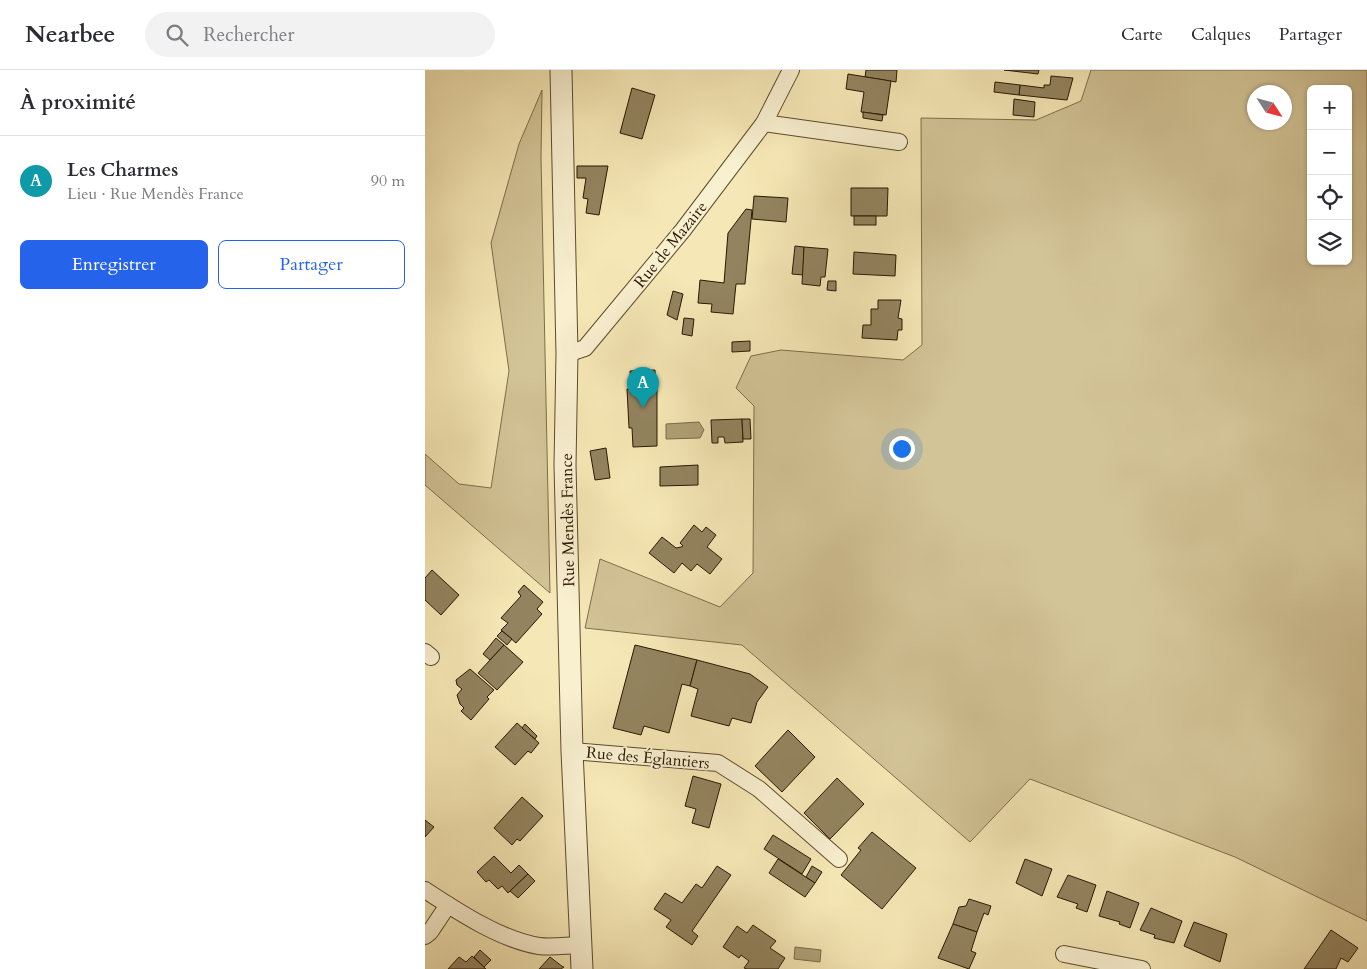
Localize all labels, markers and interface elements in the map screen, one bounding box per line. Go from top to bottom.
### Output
search box [145,12,495,57]
text: Nearbee [25,18,115,51]
icon: search [163,21,191,49]
text: Rechercher [203,22,294,48]
text: Carte [1121,22,1163,47]
text: Calques [1191,22,1251,47]
text: Partager [1279,22,1342,47]
north arrow [1247,85,1292,130]
map controls [1307,85,1352,265]
button: + [1307,85,1352,130]
text: À proximité [20,88,136,117]
button: − [1307,130,1352,175]
text: Les Charmes [67,157,178,183]
text: A [30,170,42,192]
text: 90 m [371,170,405,192]
button: locate [1307,175,1352,220]
text: Lieu · Rue Mendès France [67,183,244,205]
street label: Rue de Mazaire [629,197,712,292]
button: layers [1307,220,1352,265]
button: Enregistrer [20,240,208,289]
button: Partager [218,240,405,289]
pin: A [627,367,659,408]
your location [889,436,915,462]
street label: Rue Mendès France [556,453,580,587]
street label: Rue des Églantiers [585,742,711,774]

